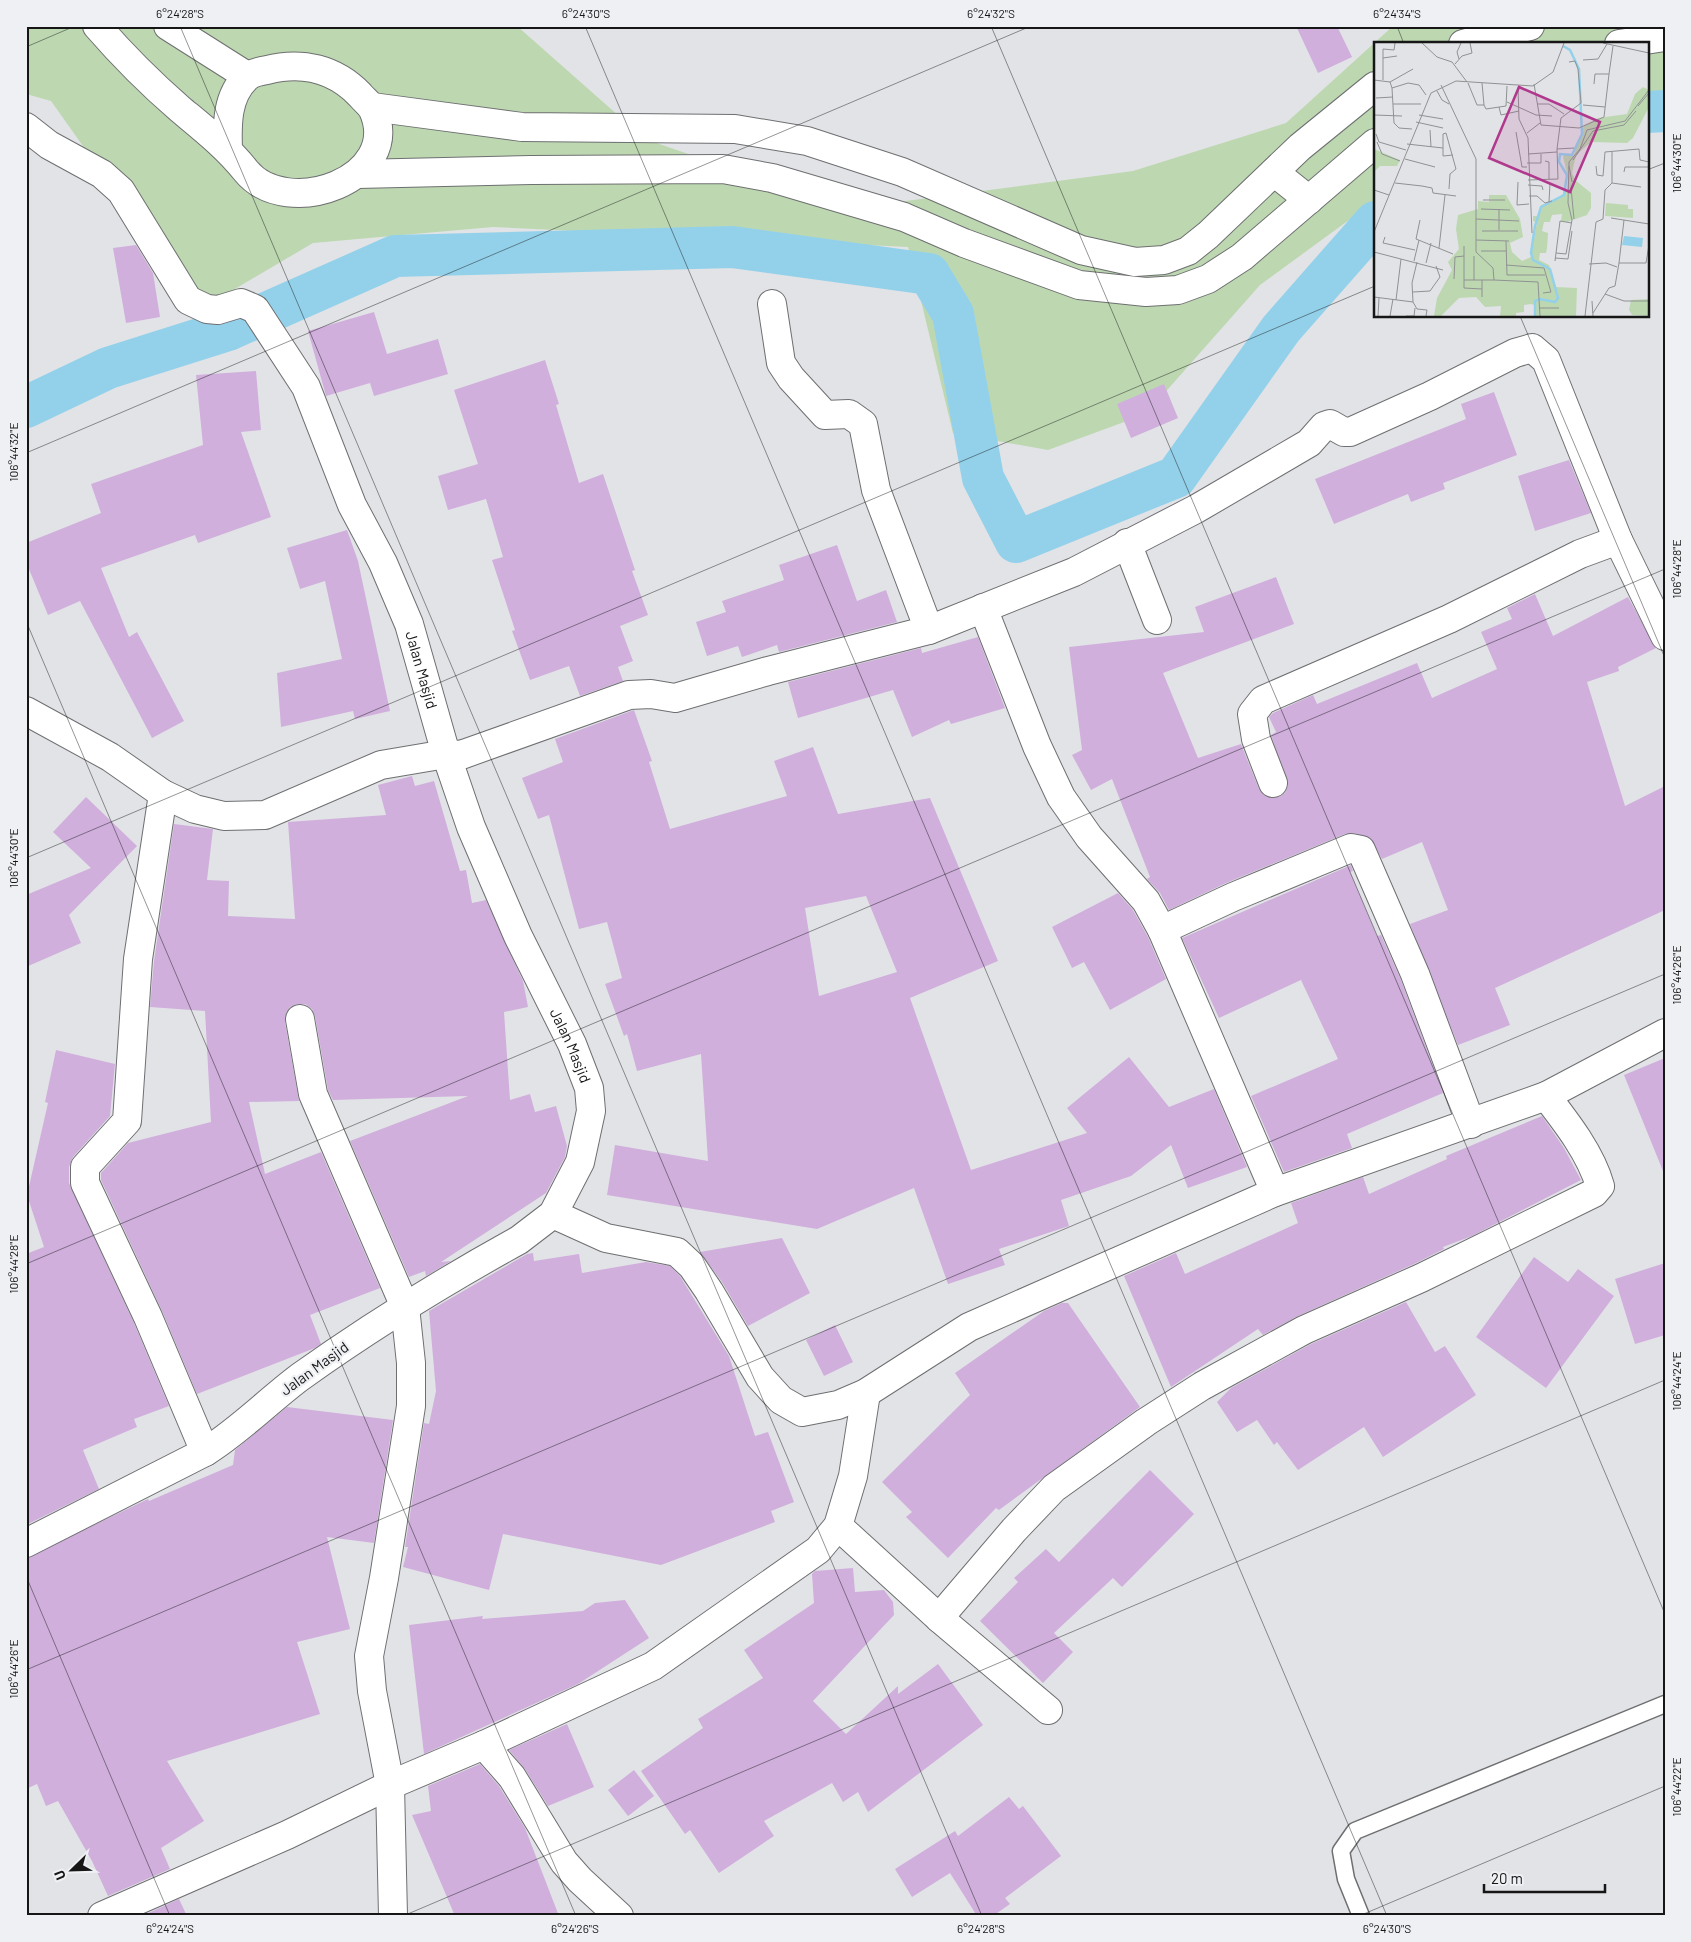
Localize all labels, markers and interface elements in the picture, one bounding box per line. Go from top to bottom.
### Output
text: 6°24'28"S [156,6,204,20]
text: 6°24'30"S [562,6,610,20]
text: 6°24'32"S [967,6,1015,20]
text: 6°24'34"S [1373,6,1421,20]
inset map [1374,42,1648,318]
text: 106°44'30"E [1669,133,1683,193]
text: 106°44'32"E [6,422,20,482]
text: 106°44'28"E [1669,539,1683,599]
street label: Jalan Masjid [402,629,442,711]
text: 106°44'30"E [6,828,20,888]
text: 106°44'26"E [1669,945,1683,1005]
street label: Jalan Masjid [546,1005,595,1085]
text: 106°44'28"E [6,1234,20,1294]
street label: Jalan Masjid [276,1337,352,1399]
text: 106°44'24"E [1669,1351,1683,1411]
text: 106°44'26"E [6,1639,20,1699]
text: 106°44'22"E [1669,1757,1683,1817]
north arrow [48,1844,98,1894]
scale bar [1484,1862,1605,1894]
text: U [50,1868,69,1883]
text: 20 m [1491,1869,1523,1887]
text: 6°24'24"S [146,1921,194,1935]
text: 6°24'26"S [551,1921,599,1935]
text: 6°24'28"S [957,1921,1005,1935]
text: 6°24'30"S [1363,1921,1411,1935]

